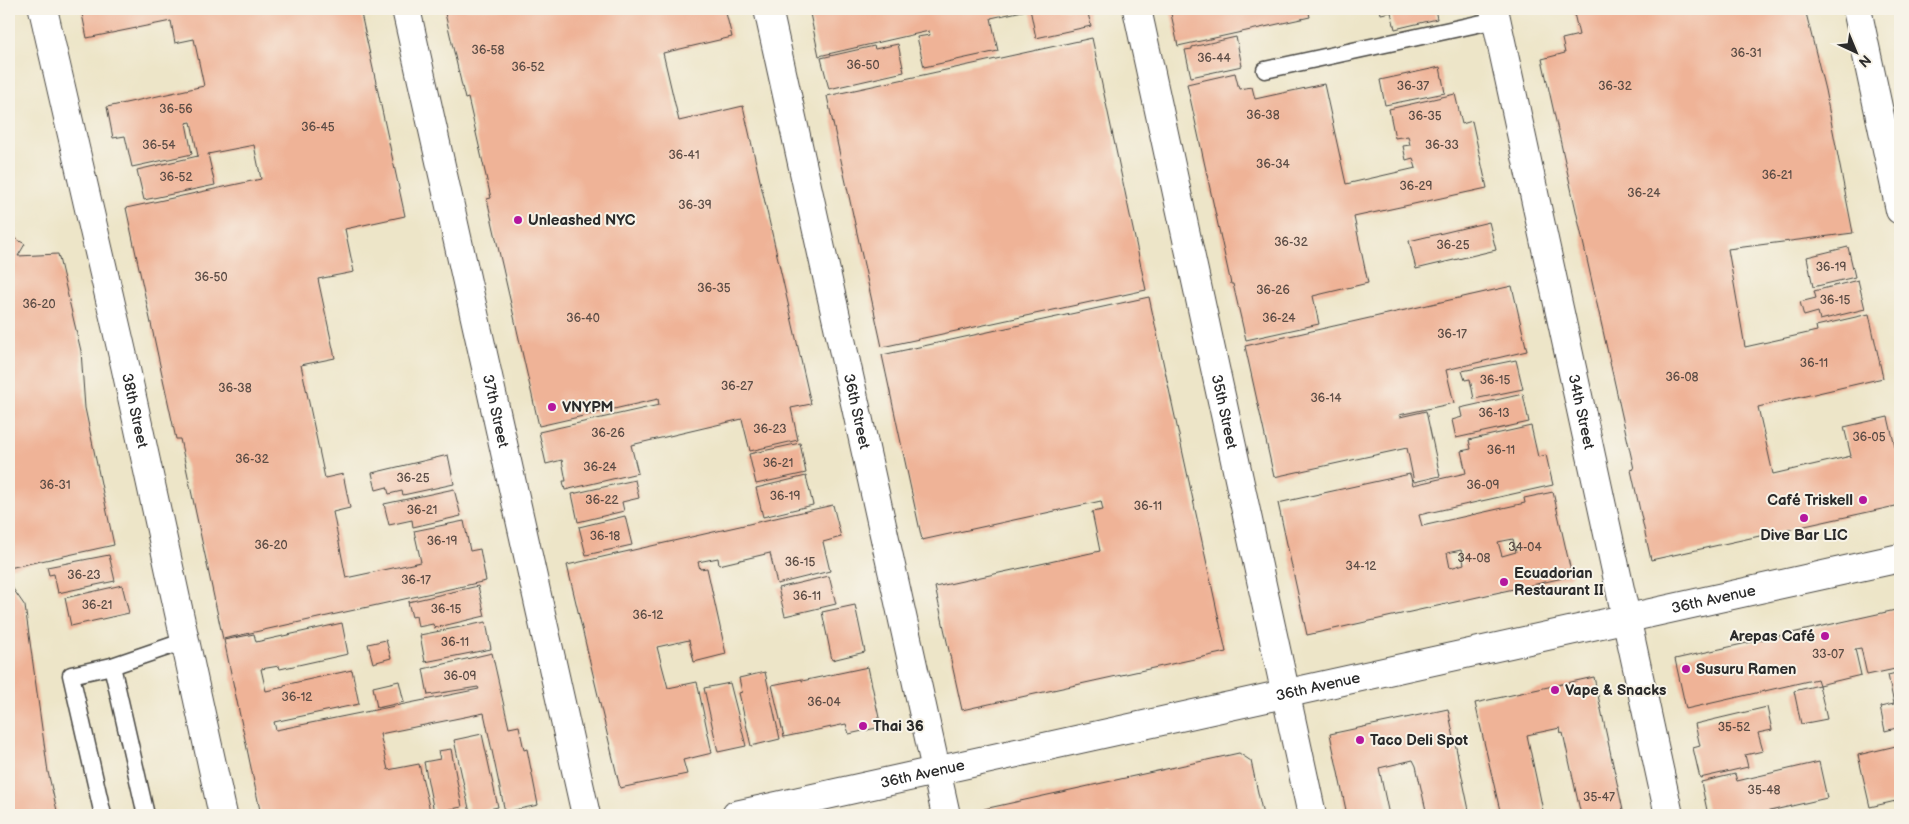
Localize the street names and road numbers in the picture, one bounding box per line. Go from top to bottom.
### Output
street label: 38th Street [118,372,152,450]
street label: 36th Street [839,372,874,451]
street label: 34th Street [1564,372,1599,451]
street label: 37th Street [478,373,513,450]
street label: 35th Street [1207,373,1242,451]
street label: 36th Avenue [1670,581,1757,618]
street label: 36th Avenue [1274,668,1362,705]
street label: 36th Avenue [879,755,967,792]

